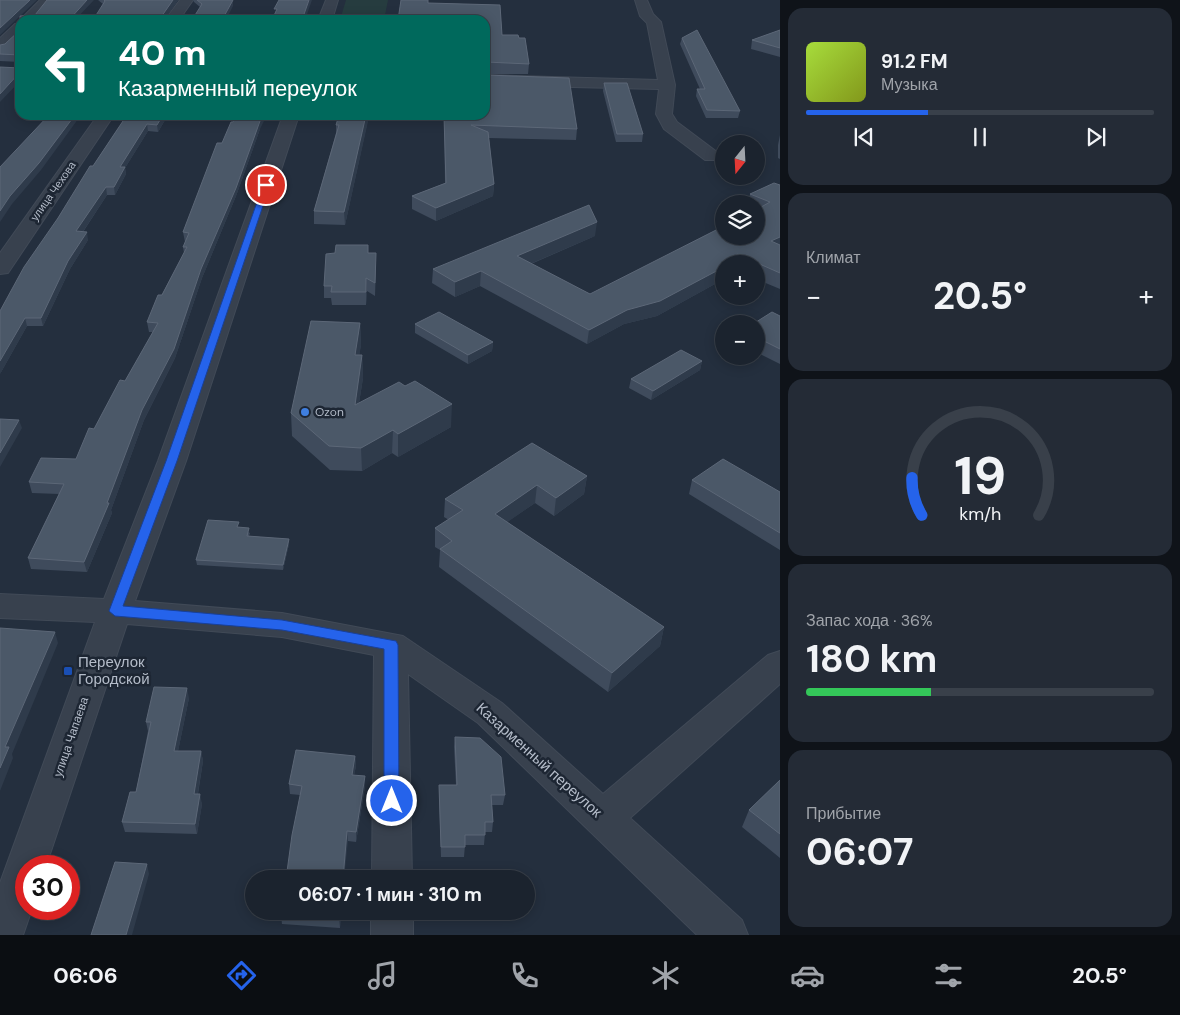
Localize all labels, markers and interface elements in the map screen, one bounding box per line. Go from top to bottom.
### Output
text: 40 m [118,30,207,76]
icon: left [35,35,100,100]
text: 91.2 FM [881,49,947,74]
text: Казарменный переулок [118,74,357,103]
text: Музыка [881,74,938,95]
icon: previous [850,123,878,151]
icon: pause [966,123,994,151]
icon: next [1082,123,1110,151]
north arrow [715,135,765,185]
map controls [715,135,765,365]
street label: улица Чехова [27,158,79,224]
pin [245,164,287,206]
icon: arrive [252,171,280,199]
button: layers [715,195,765,245]
text: Климат [806,247,860,268]
button: + [715,255,765,305]
text: 20.5° [933,271,1027,321]
text: − [806,278,821,315]
text: + [1139,278,1154,315]
button: − [715,315,765,365]
place label: Ozon [315,404,344,420]
marker: Ozon [299,406,311,418]
text: 19 [954,442,1006,510]
text: km/h [959,502,1001,526]
text: Запас хода · 36% [806,610,932,631]
text: 180 km [806,634,937,684]
place label: Переулок Городской [78,652,150,689]
marker: Переулок Городской [62,665,74,677]
street label: улица Чапаева [50,695,92,779]
street label: Казарменный переулок [472,698,607,822]
position arrow [365,774,417,826]
text: Прибытие [806,803,881,824]
text: 06:07 [806,827,913,877]
speed limit sign: 30 [15,855,80,920]
text: 06:07 · 1 мин · 310 m [298,882,482,907]
icon: directions [224,958,259,993]
icon: music [365,958,400,993]
icon: phone [507,958,542,993]
icon: climate [648,958,683,993]
icon: car [790,958,825,993]
icon: filters [931,958,966,993]
text: 06:06 [53,961,118,990]
text: 20.5° [1072,961,1127,990]

